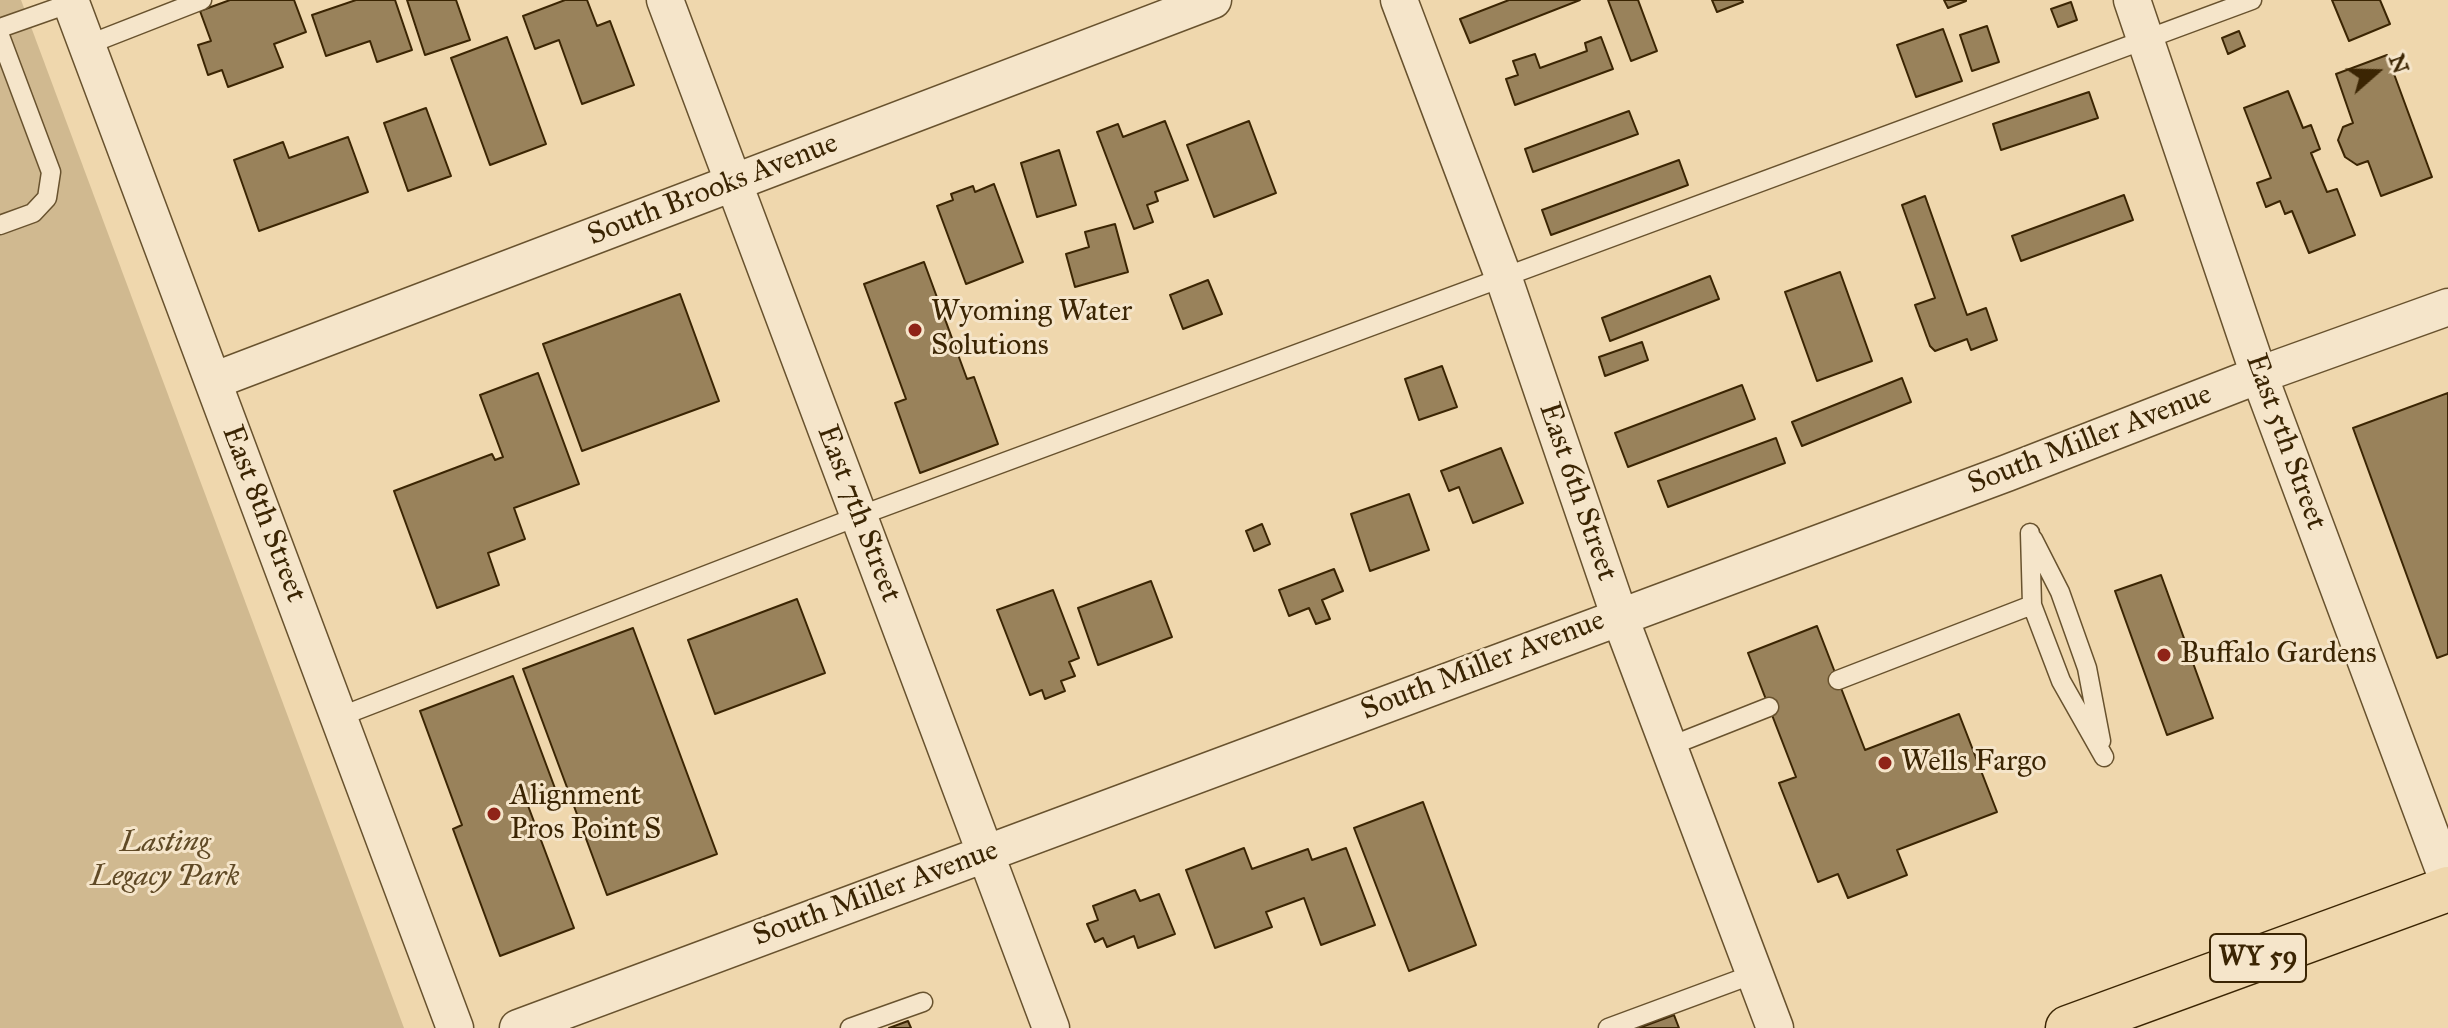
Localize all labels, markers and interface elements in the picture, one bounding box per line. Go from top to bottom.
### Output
north arrow [2336,32,2416,112]
text: N [2383,50,2415,77]
street label: South Brooks Avenue [583,126,843,254]
place label: Wyoming Water Solutions [931,295,1132,366]
marker: Wyoming Water Solutions [906,321,924,339]
street label: East 5th Street [2237,349,2333,535]
street label: South Miller Avenue [1963,377,2217,503]
street label: East 6th Street [1530,398,1624,586]
street label: East 8th Street [213,421,313,607]
street label: East 7th Street [808,421,908,607]
street label: South Miller Avenue [1356,603,1610,729]
place label: Buffalo Gardens [2180,637,2377,673]
marker: Buffalo Gardens [2155,646,2173,664]
place label: Wells Fargo [1901,745,2047,781]
marker: Wells Fargo [1876,754,1894,772]
place label: Alignment Pros Point S [510,779,661,850]
marker: Alignment Pros Point S [485,805,503,823]
park label: Lasting Legacy Park [90,826,240,896]
street label: South Miller Avenue [749,833,1003,955]
road number: WY 59 [2210,934,2306,982]

